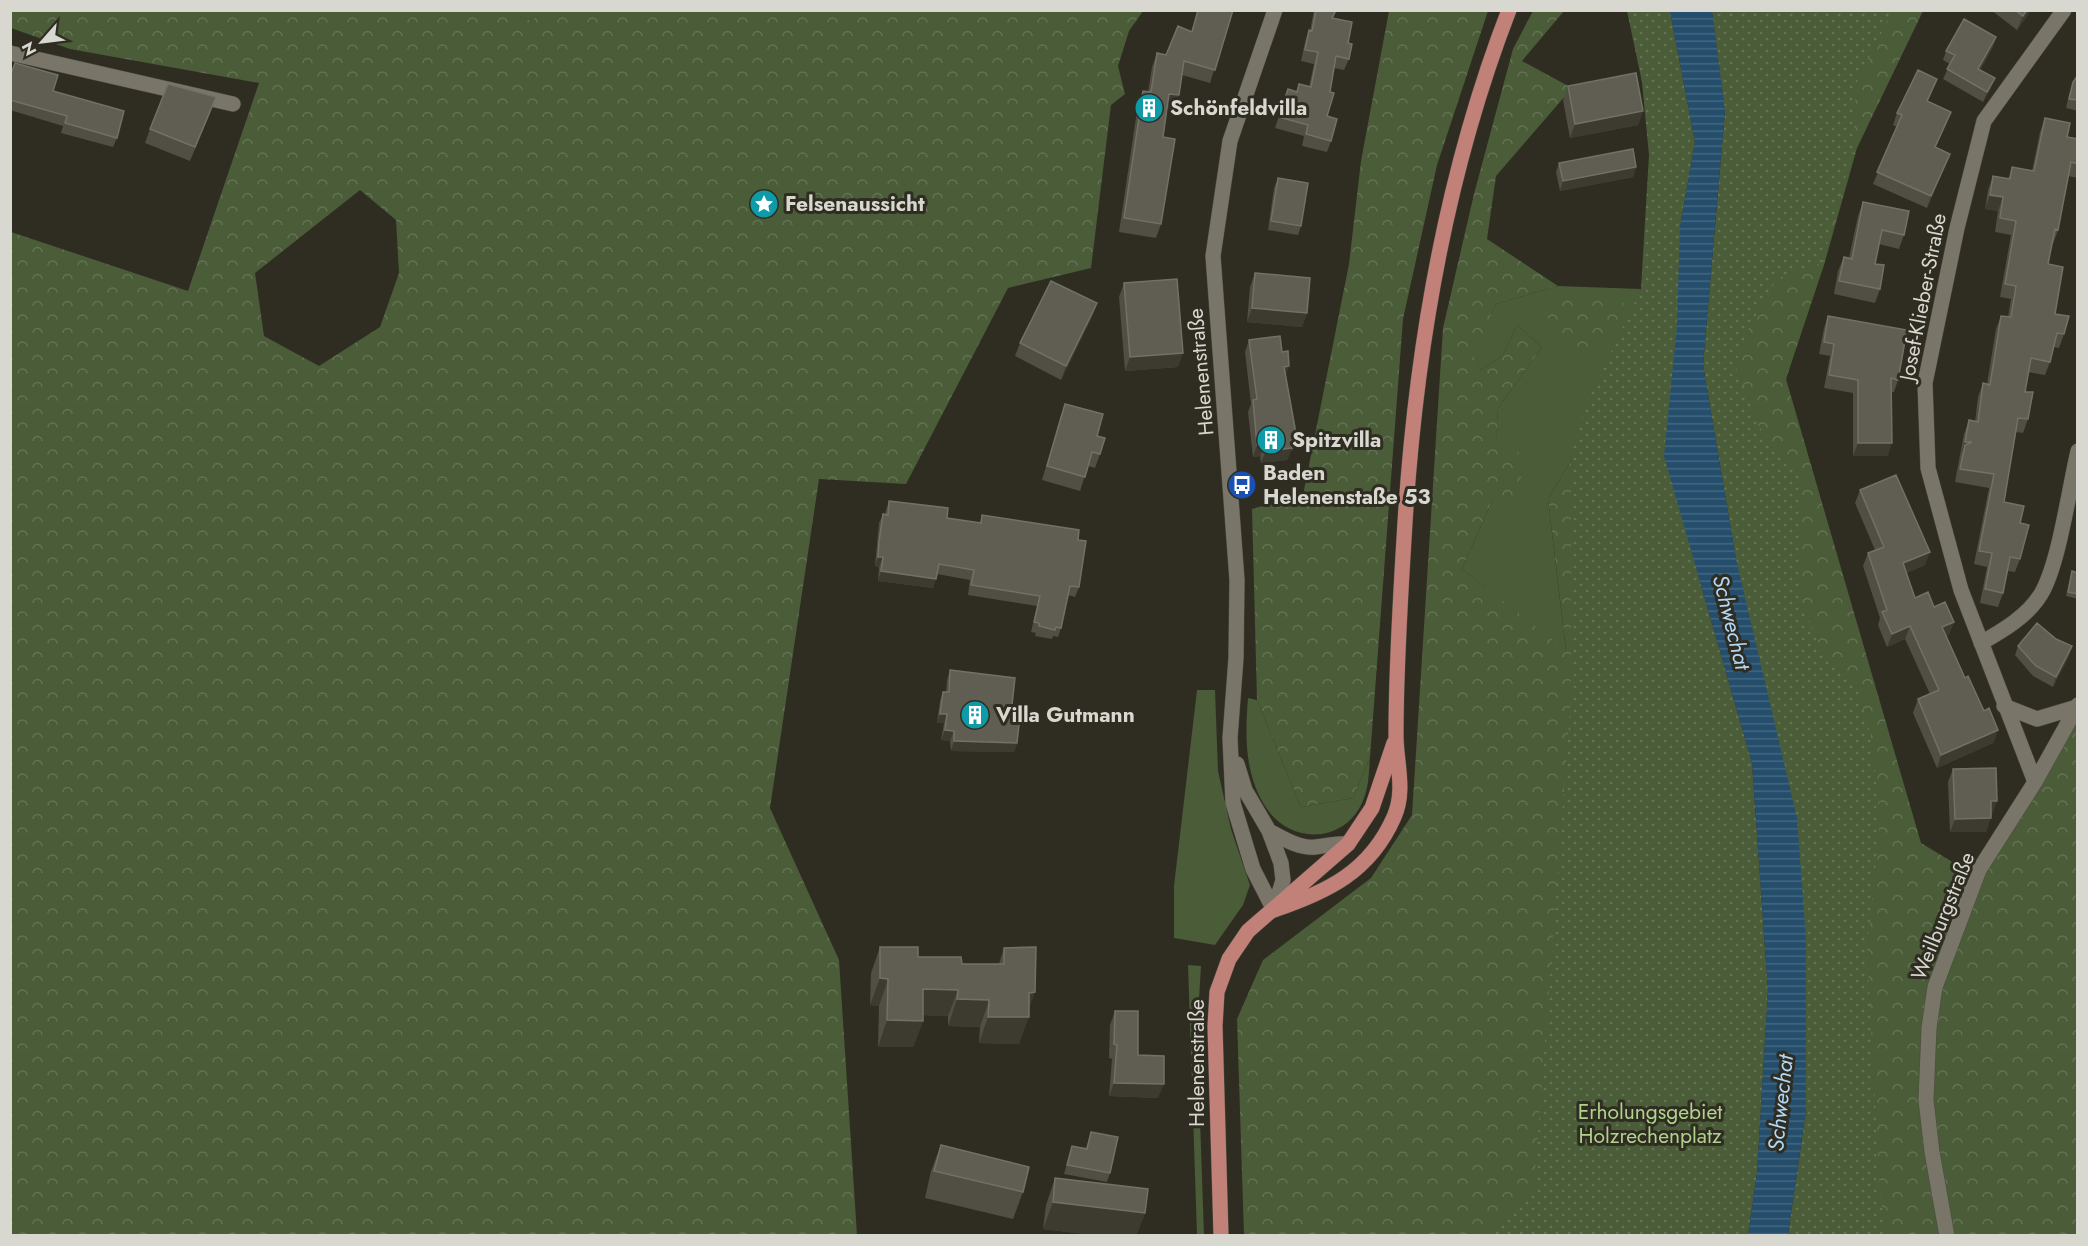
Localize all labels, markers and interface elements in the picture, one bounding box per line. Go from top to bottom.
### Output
north arrow [12,12,72,72]
text: N [16,38,42,60]
building icon: Schönfeldvilla [1133,92,1165,124]
place label: Schönfeldvilla [1170,93,1307,123]
place icon: Felsenaussicht [748,188,780,220]
place label: Felsenaussicht [785,189,925,219]
street label: Josef-Klieber-Straße [1891,210,1954,386]
street label: Helenenstraße [1180,307,1222,437]
building icon: Spitzvilla [1255,424,1287,456]
place label: Spitzvilla [1292,425,1381,455]
place label: Baden Helenenstaße 53 [1263,458,1431,512]
bus stop icon: Baden Helenenstaße 53 [1226,469,1258,501]
water label: Schwechat [1705,571,1760,675]
building icon: Villa Gutmann [959,699,991,731]
place label: Villa Gutmann [995,700,1135,730]
street label: Weilburgstraße [1904,847,1982,984]
street label: Helenenstraße [1182,999,1212,1127]
water label: Schwechat [1759,1051,1801,1153]
park label: Erholungsgebiet Holzrechenplatz [1578,1097,1722,1151]

